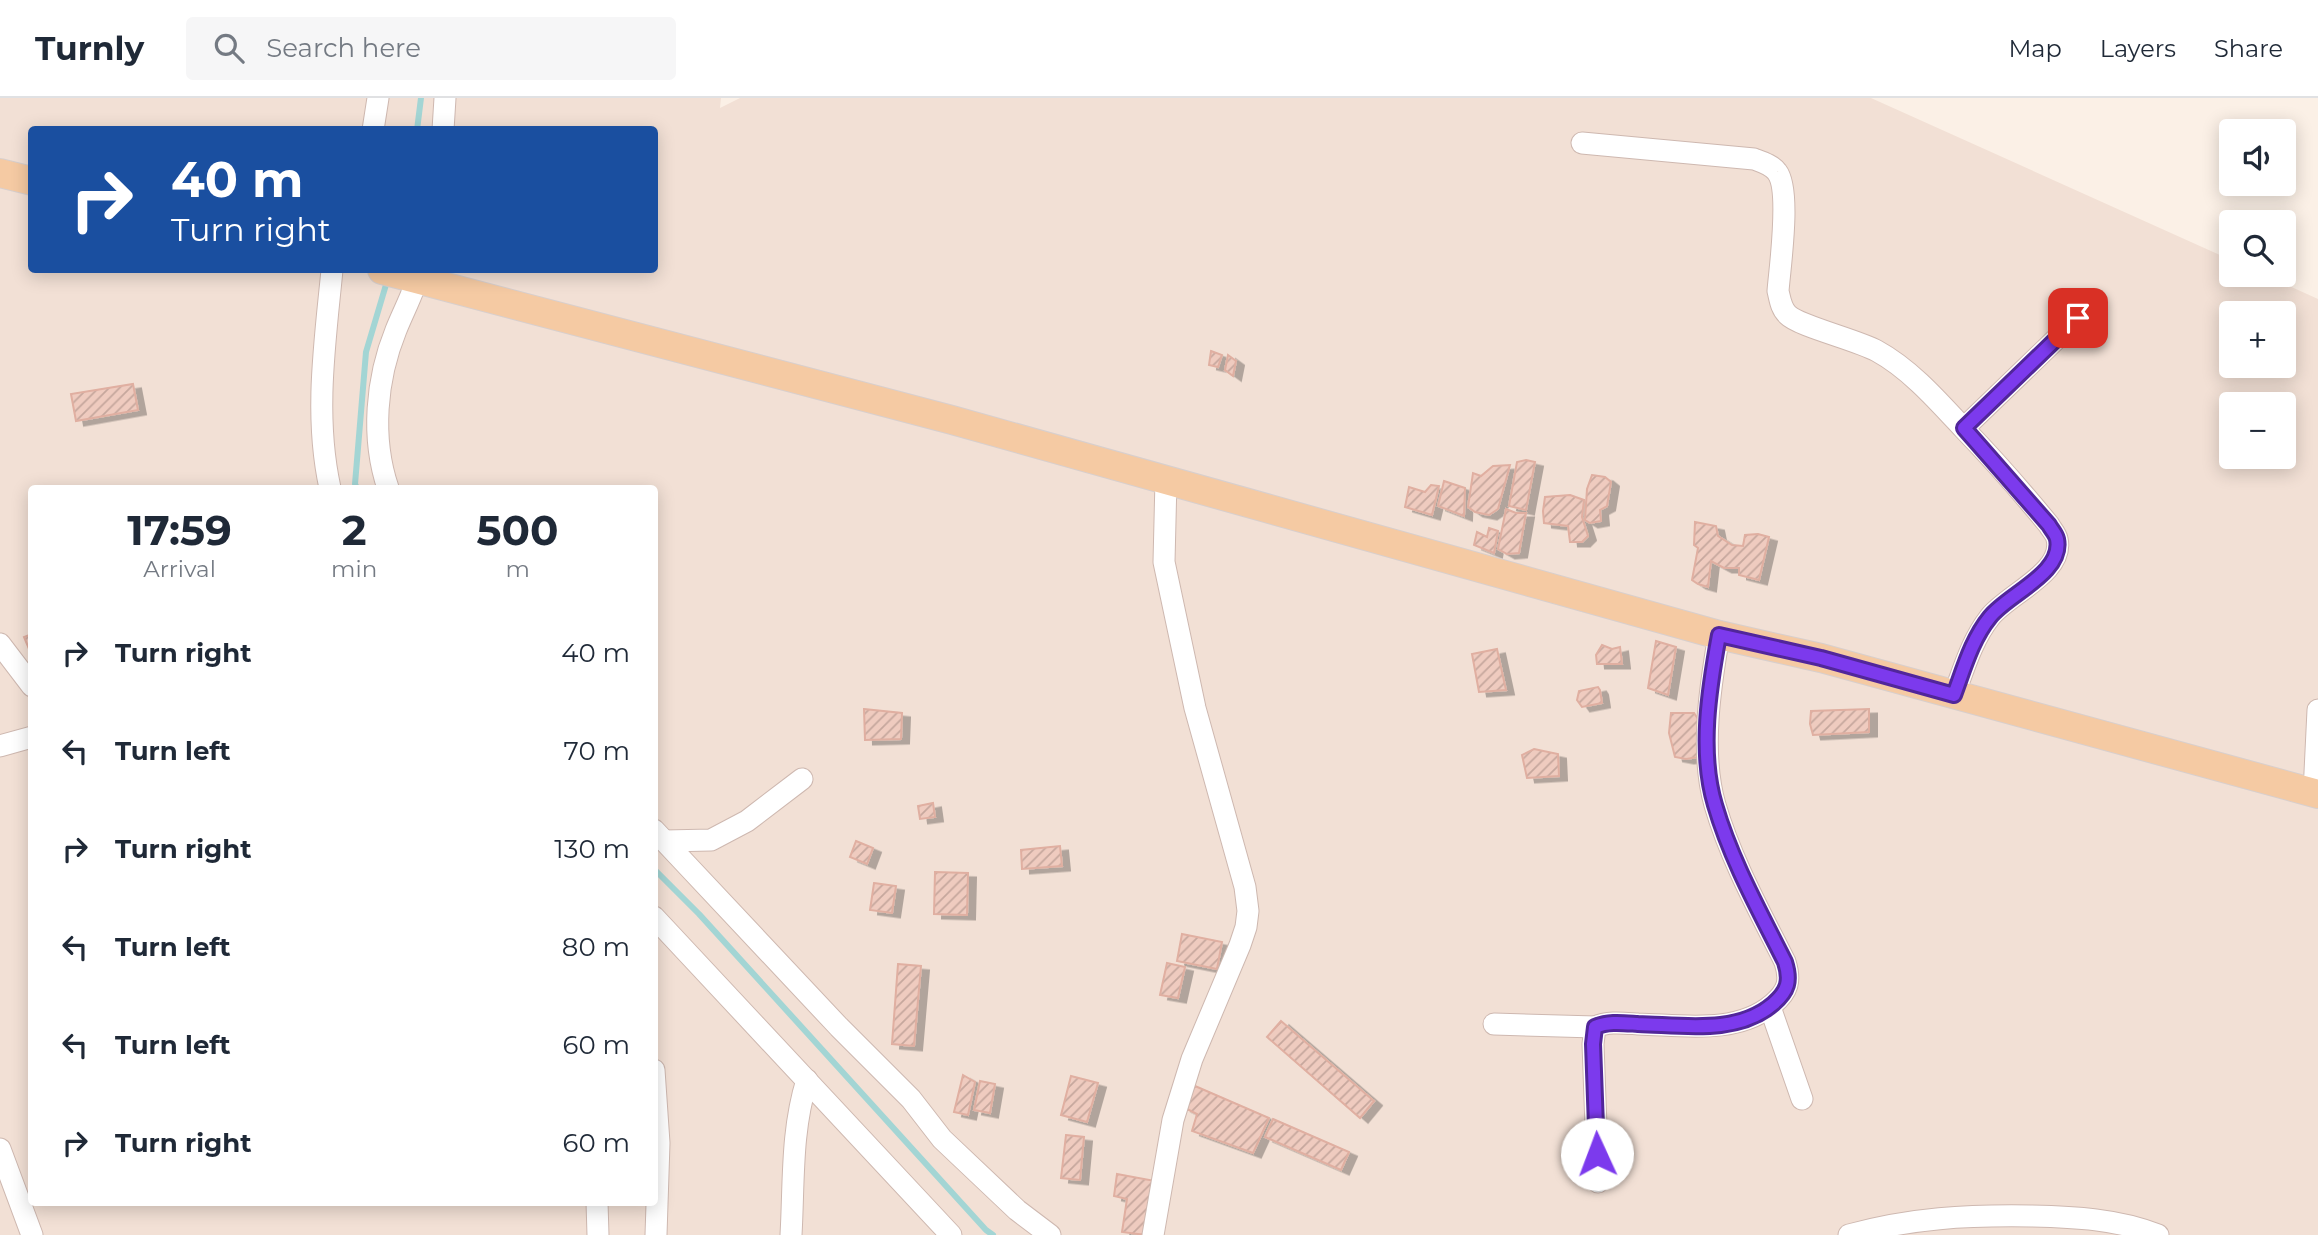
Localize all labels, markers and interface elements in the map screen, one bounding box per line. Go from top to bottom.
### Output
search box [186,17,676,80]
text: Turnly [35,28,144,68]
icon: search [210,29,248,67]
text: Search here [266,32,421,64]
text: Map [2008,34,2062,63]
text: Layers [2100,34,2176,63]
text: Share [2214,34,2283,63]
map controls [2219,119,2296,469]
button: sound [2219,119,2296,196]
text: 40 m [171,150,303,209]
icon: right [56,154,147,245]
text: Turn right [171,210,331,249]
button: search [2219,210,2296,287]
pin [2048,288,2108,348]
icon: arrive [2059,299,2097,337]
button: + [2219,301,2296,378]
button: − [2219,392,2296,469]
text: 17:59 [127,504,232,556]
text: 2 [342,504,367,556]
text: 500 [477,504,559,556]
text: Arrival [143,555,216,583]
text: min [331,555,377,583]
text: m [505,555,530,583]
icon: right [56,634,94,672]
text: Turn right [115,637,251,669]
text: 40 m [561,637,630,669]
icon: left [56,732,94,770]
text: Turn left [115,735,231,767]
text: 70 m [564,735,630,767]
icon: right [56,830,94,868]
text: Turn right [115,833,251,865]
text: 130 m [554,833,630,865]
icon: left [56,928,94,966]
text: Turn left [115,931,231,963]
text: 80 m [562,931,630,963]
icon: left [56,1026,94,1064]
text: Turn left [115,1029,231,1061]
text: 60 m [563,1029,630,1061]
position arrow [1560,1117,1634,1191]
icon: right [56,1124,94,1162]
text: Turn right [115,1127,251,1159]
text: 60 m [563,1127,630,1159]

